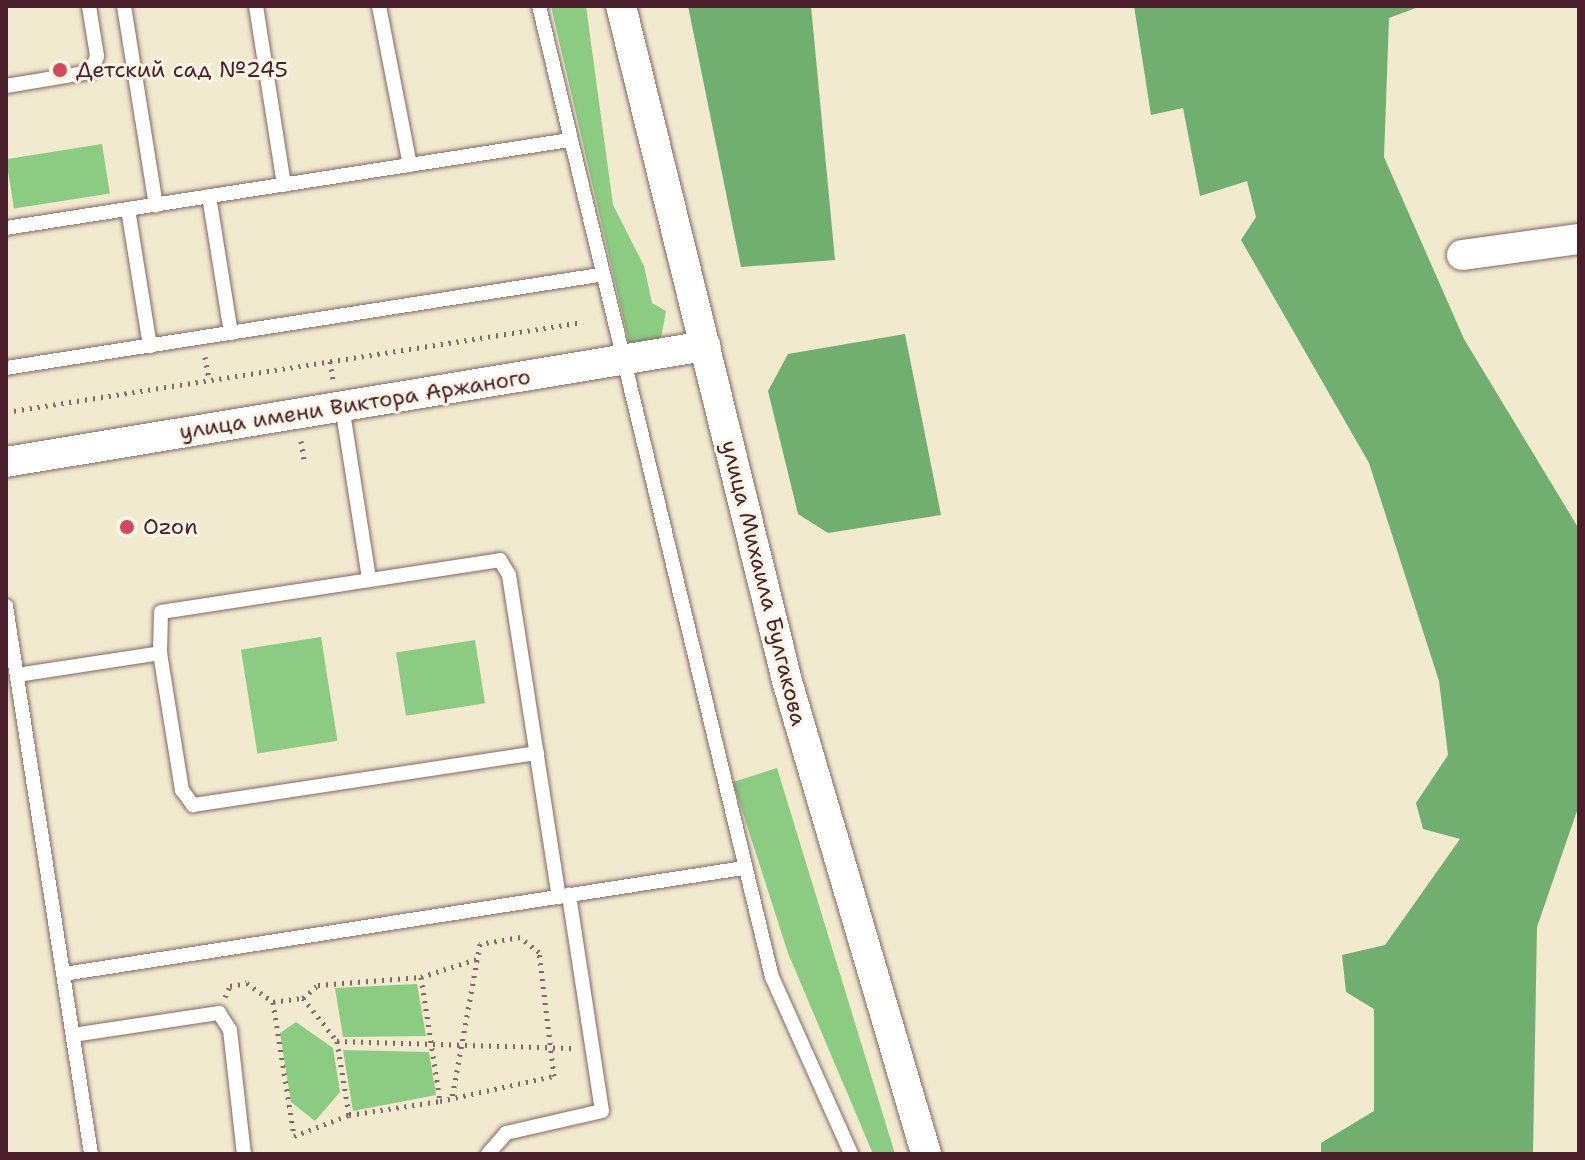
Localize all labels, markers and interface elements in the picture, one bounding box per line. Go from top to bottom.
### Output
place label: Детский сад №245 [76,57,288,83]
marker: Детский сад №245 [51,61,69,79]
street label: улица имени Виктора Аржаного [178,363,532,445]
street label: улица Михаила Булгакова [716,437,812,729]
place label: Ozon [143,514,198,540]
marker: Ozon [118,518,136,536]

